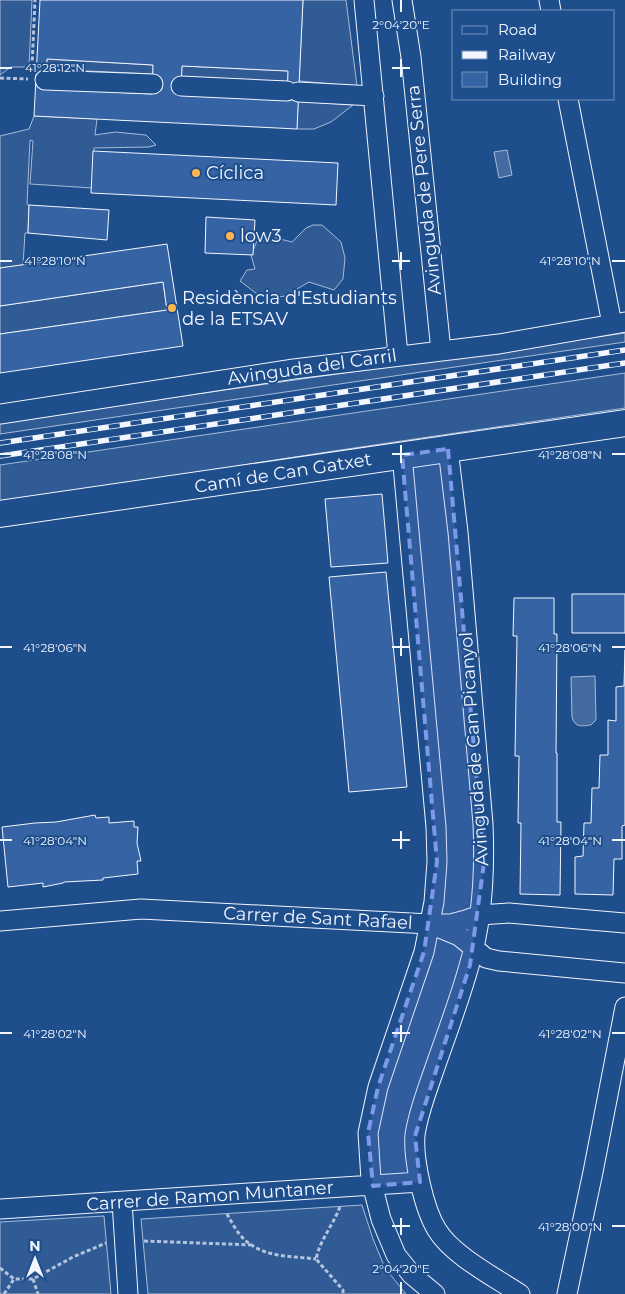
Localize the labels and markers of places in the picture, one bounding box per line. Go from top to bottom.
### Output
place label: Cíclica [206,162,264,184]
marker: Cíclica [190,167,202,179]
place label: low3 [240,225,282,247]
marker: low3 [224,230,236,242]
place label: Residència d'Estudiants de la ETSAV [182,287,397,330]
marker: Residència d'Estudiants de la ETSAV [166,302,178,314]

